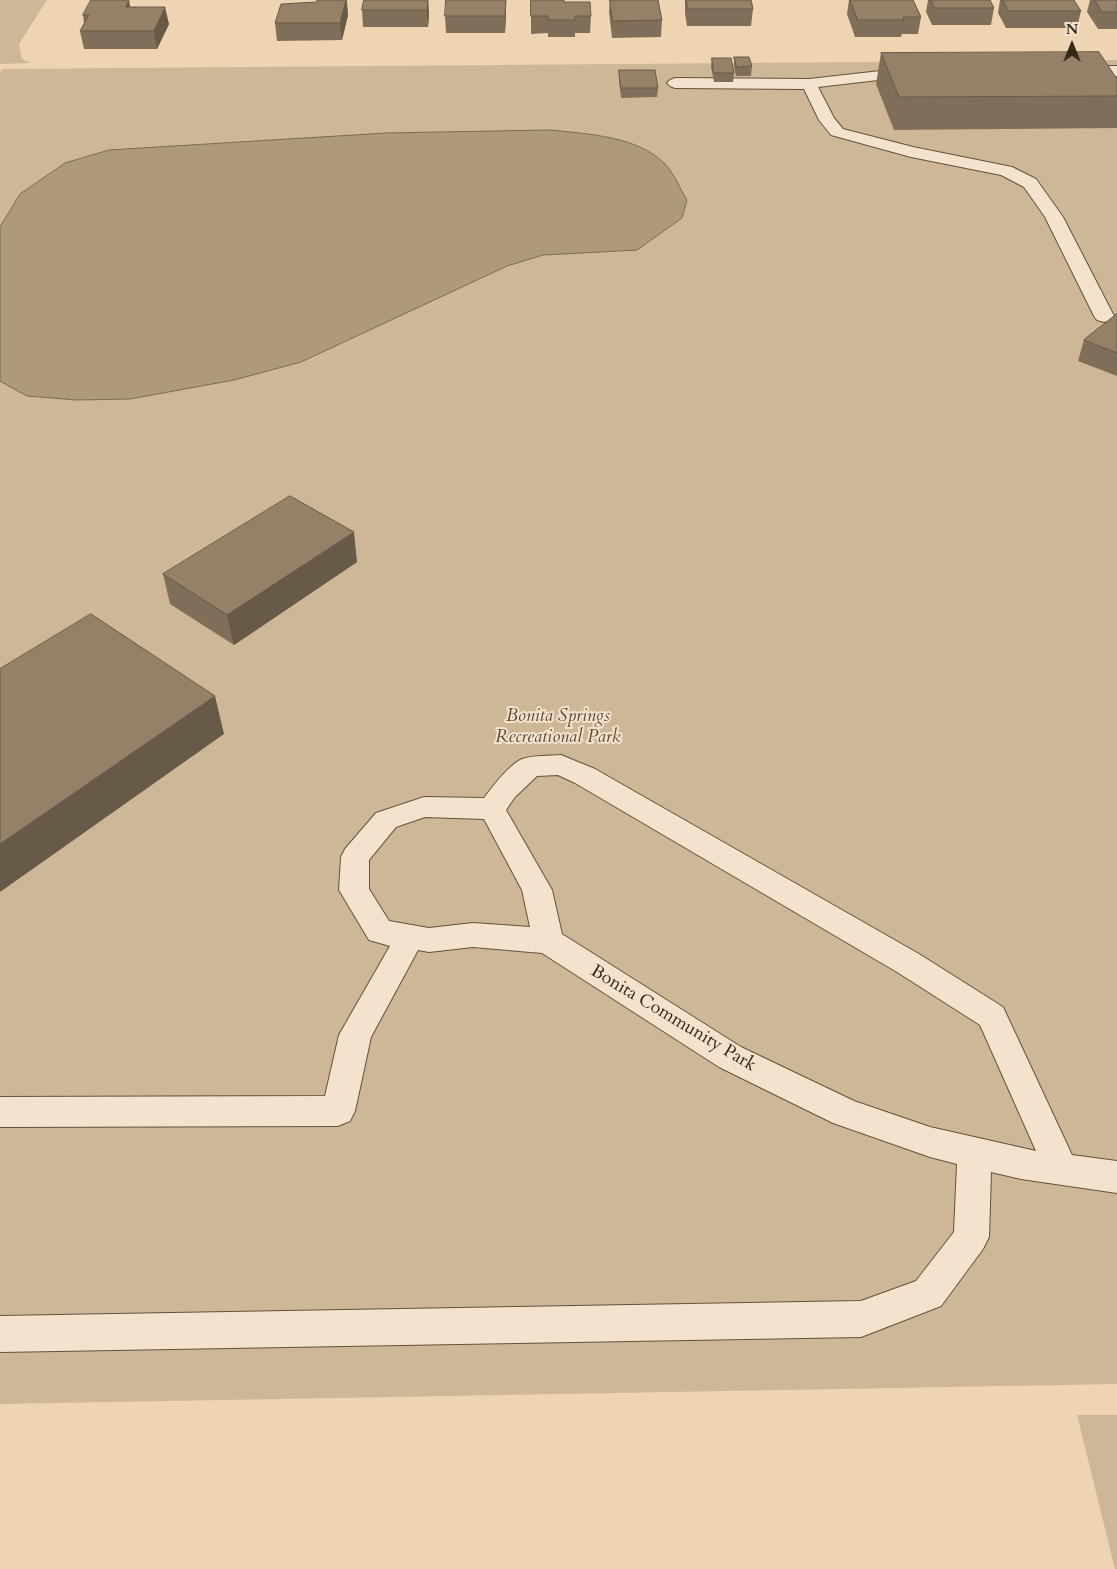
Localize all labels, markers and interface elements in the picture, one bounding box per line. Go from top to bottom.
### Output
north arrow [1047,20,1097,70]
text: N [1066,20,1078,39]
park label: Bonita Springs Recreational Park [495,706,621,749]
street label: Bonita Community Park [586,961,760,1077]

